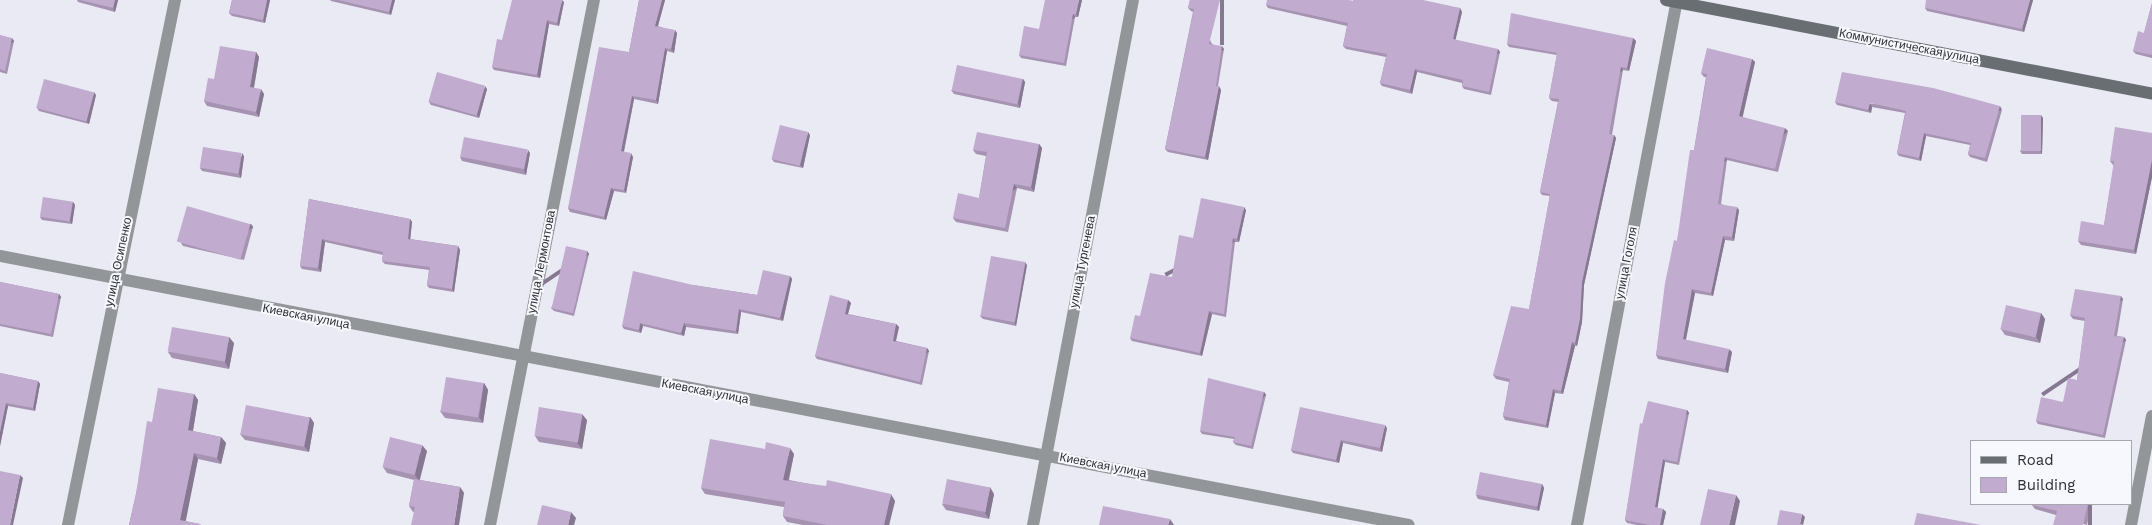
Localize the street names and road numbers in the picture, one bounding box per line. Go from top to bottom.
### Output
street label: Коммунистическая улица [1838,26,1980,68]
street label: улица Лермонтова [525,209,559,315]
street label: улица Тургенева [1067,215,1099,309]
street label: улица Осипенко [102,216,136,308]
street label: улица Гоголя [1613,226,1641,300]
street label: Киевская улица [261,302,351,332]
street label: Киевская улица [660,377,750,407]
street label: Киевская улица [1058,451,1148,481]

